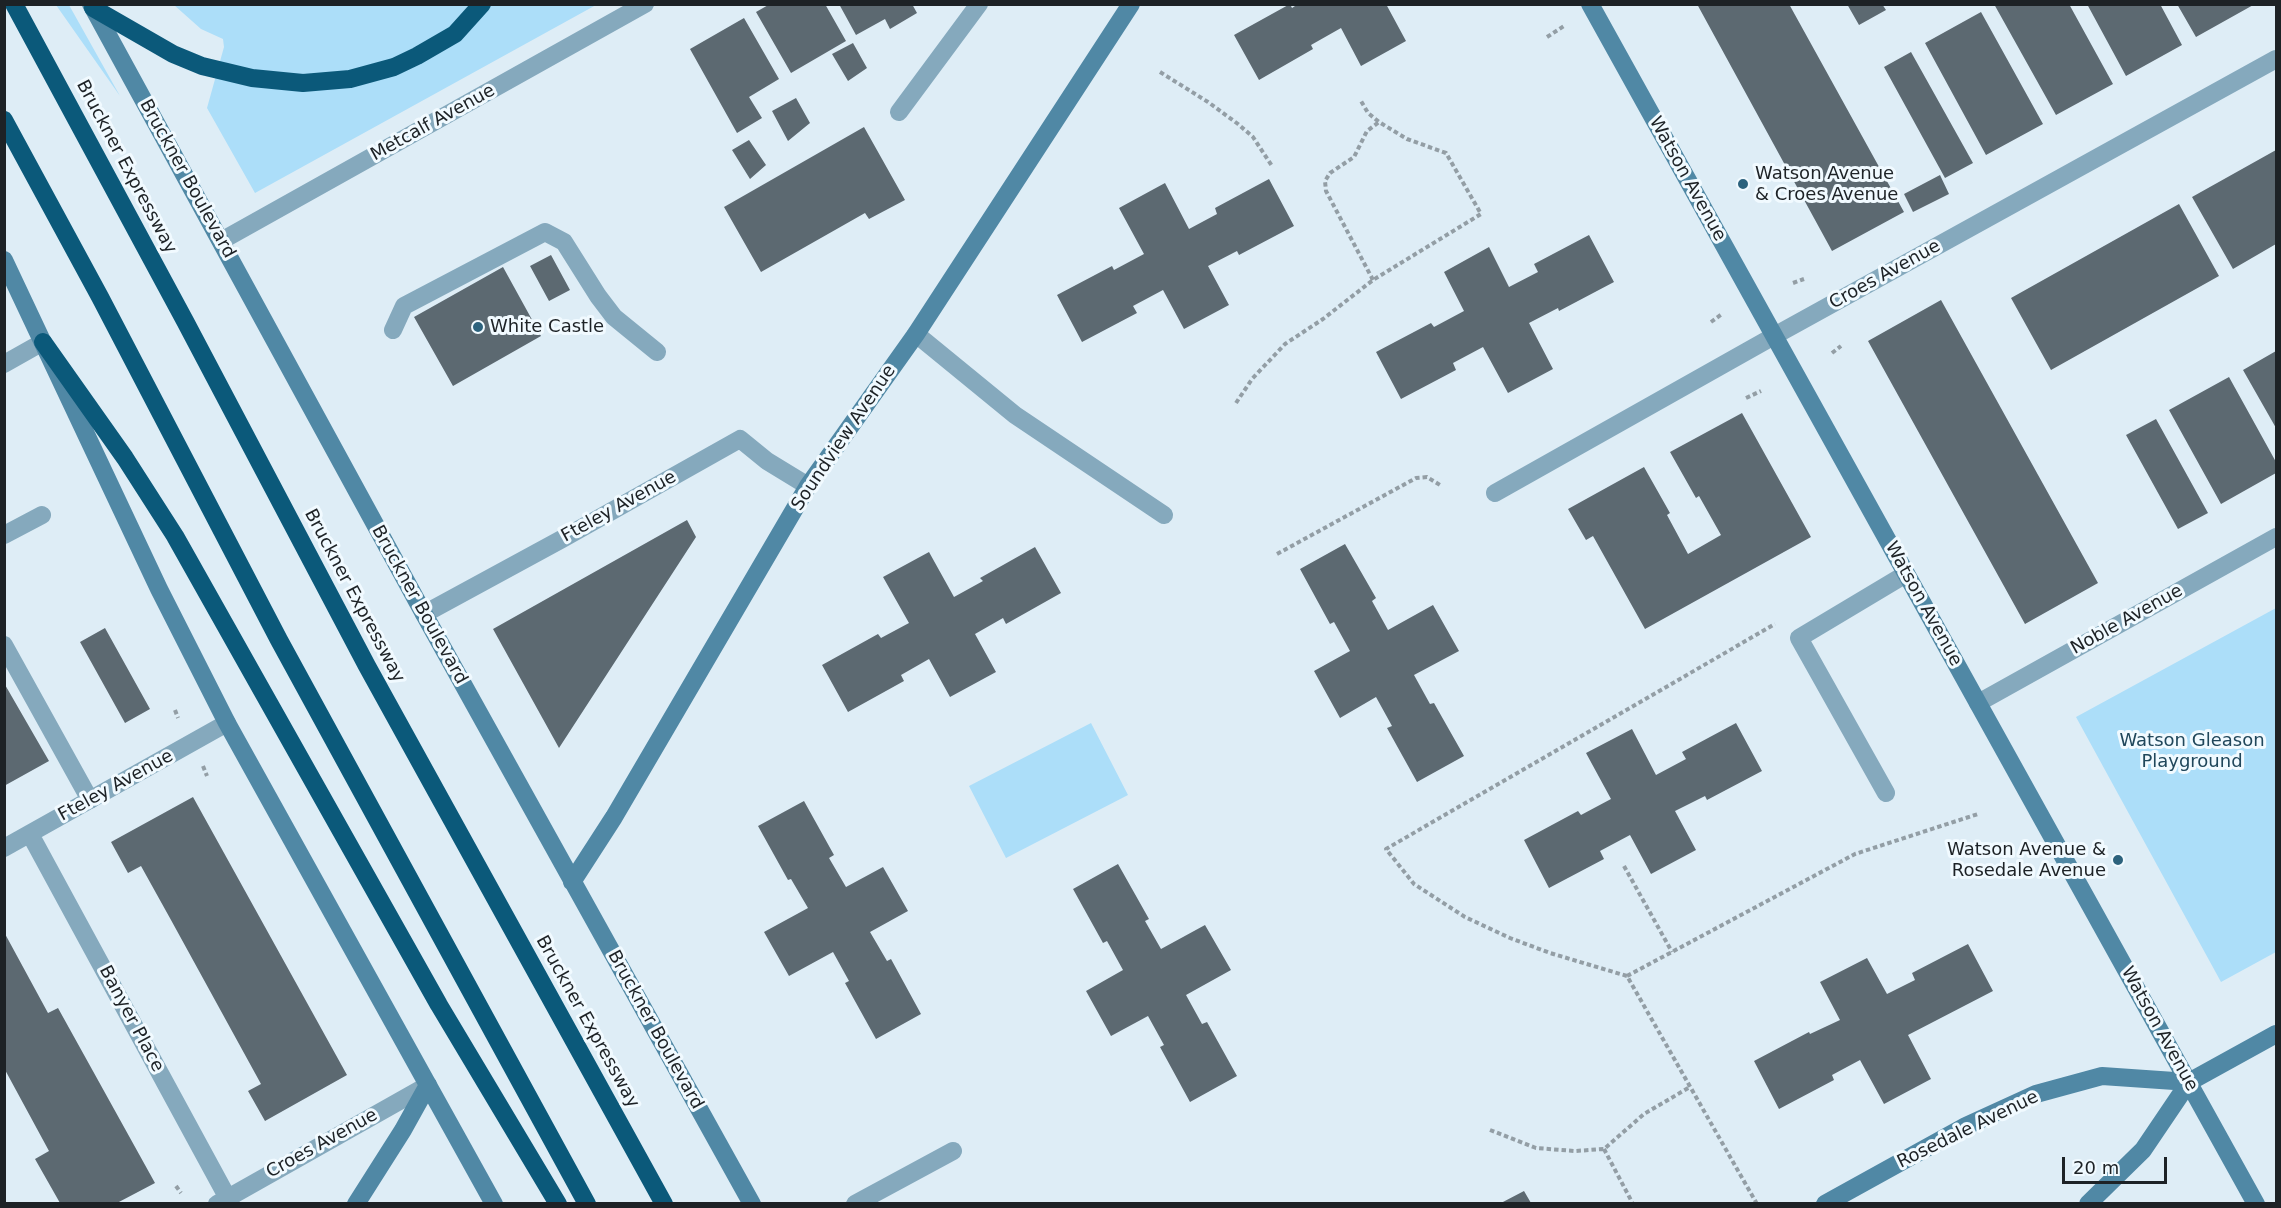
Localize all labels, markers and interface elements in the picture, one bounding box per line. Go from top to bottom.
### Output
street label: Bruckner Expressway [71,76,181,258]
street label: Metcalf Avenue [367,80,499,166]
street label: Bruckner Boulevard [134,96,240,262]
street label: Watson Avenue [1644,113,1730,245]
place label: Watson Avenue & Croes Avenue [1755,163,1898,206]
marker: Watson Avenue & Croes Avenue [1736,177,1750,191]
street label: Croes Avenue [1826,236,1944,314]
place label: White Castle [490,316,604,338]
marker: White Castle [471,320,485,334]
street label: Soundview Avenue [787,361,901,515]
street label: Fteley Avenue [558,467,680,547]
street label: Bruckner Expressway [299,505,409,687]
street label: Bruckner Boulevard [366,522,472,688]
street label: Watson Avenue [1880,538,1966,670]
street label: Noble Avenue [2067,580,2187,660]
park label: Watson Gleason Playground [2119,730,2265,772]
street label: Fteley Avenue [55,746,177,826]
place label: Watson Avenue & Rosedale Avenue [1947,839,2106,882]
marker: Watson Avenue & Rosedale Avenue [2111,853,2125,867]
street label: Bruckner Expressway [531,932,643,1112]
street label: Bruckner Boulevard [602,947,708,1113]
street label: Banyer Place [94,962,168,1076]
street label: Watson Avenue [2116,963,2202,1095]
street label: Rosedale Avenue [1894,1086,2042,1174]
street label: Croes Avenue [263,1105,381,1183]
scale bar [2065,1145,2170,1183]
text: 20 m [2073,1157,2119,1178]

